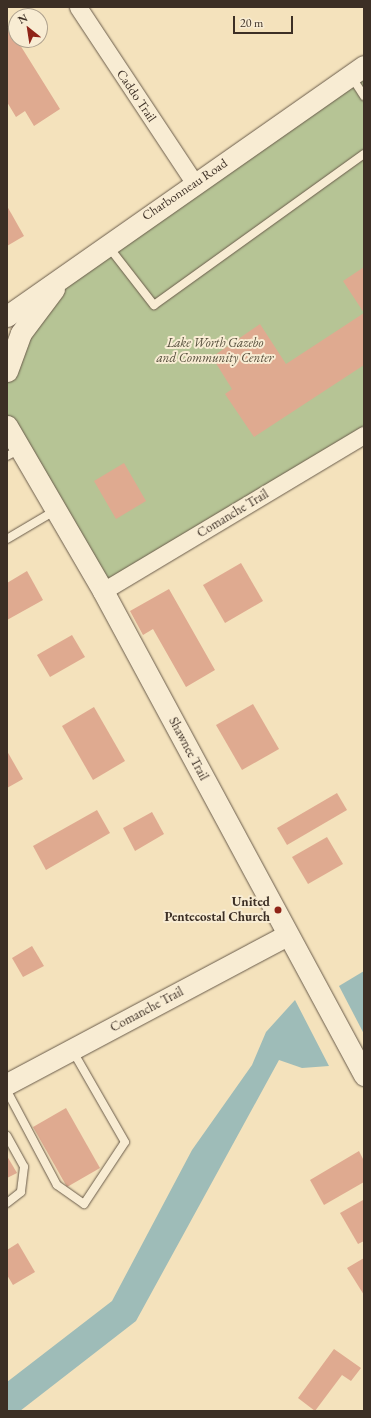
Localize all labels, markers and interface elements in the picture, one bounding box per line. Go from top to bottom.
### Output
north arrow [8,8,48,48]
scale bar [235,8,295,34]
text: N [15,10,30,27]
text: 20 m [240,15,263,31]
street label: Caddo Trail [113,67,159,125]
street label: Charbonneau Road [140,156,230,224]
park label: Lake Worth Gazebo and Community Center [156,336,274,367]
street label: Comanche Trail [194,487,272,541]
street label: Shawnee Trail [165,715,211,783]
place label: United Pentecostal Church [164,895,270,926]
marker: United Pentecostal Church [273,905,283,915]
street label: Comanche Trail [108,984,186,1036]

